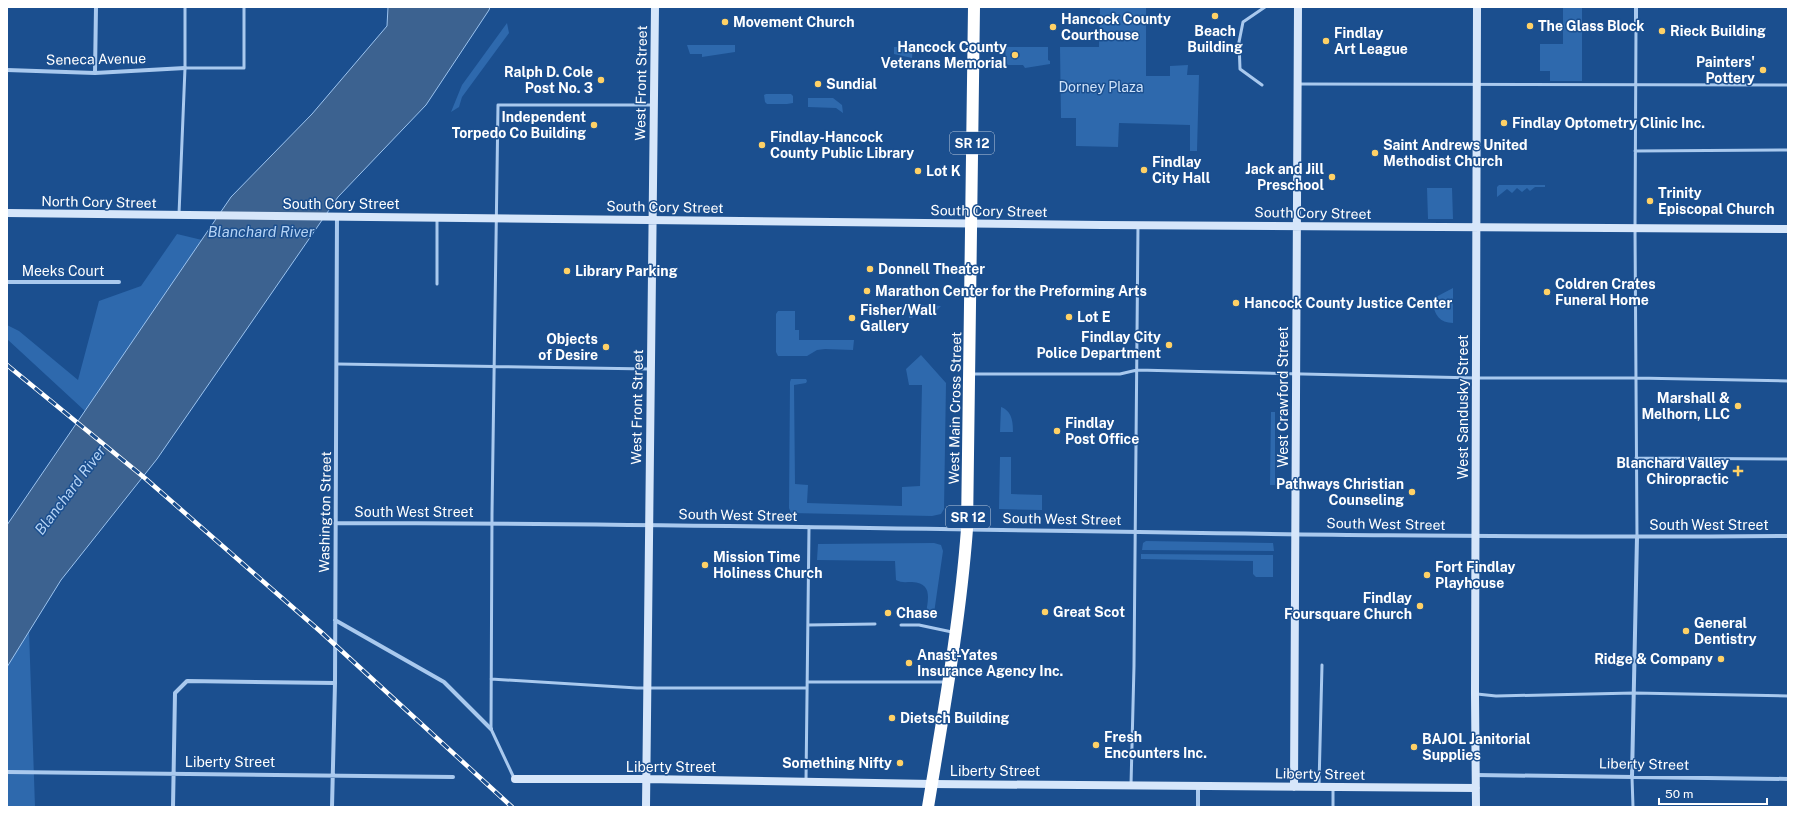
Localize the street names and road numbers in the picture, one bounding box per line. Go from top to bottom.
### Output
street label: West Front Street [632,25,650,141]
street label: Seneca Avenue [46,50,146,68]
road number: SR 12 [950,132,994,154]
street label: North Cory Street [41,193,157,211]
street label: South Cory Street [282,196,400,212]
street label: South Cory Street [606,198,724,216]
street label: South Cory Street [930,202,1048,220]
street label: South Cory Street [1254,204,1372,222]
street label: Meeks Court [22,263,104,279]
street label: West Crawford Street [1275,326,1291,468]
street label: West Main Cross Street [946,331,964,485]
street label: West Sandusky Street [1455,335,1471,479]
street label: West Front Street [628,349,646,465]
street label: Washington Street [316,451,334,573]
street label: South West Street [354,504,474,520]
street label: South West Street [678,506,798,524]
road number: SR 12 [946,506,990,528]
street label: South West Street [1002,510,1122,528]
street label: South West Street [1326,515,1446,533]
street label: South West Street [1649,517,1769,533]
street label: Liberty Street [185,754,275,770]
street label: Liberty Street [1599,755,1689,773]
street label: Liberty Street [626,759,716,775]
street label: Liberty Street [950,763,1040,779]
street label: Liberty Street [1275,765,1365,783]

